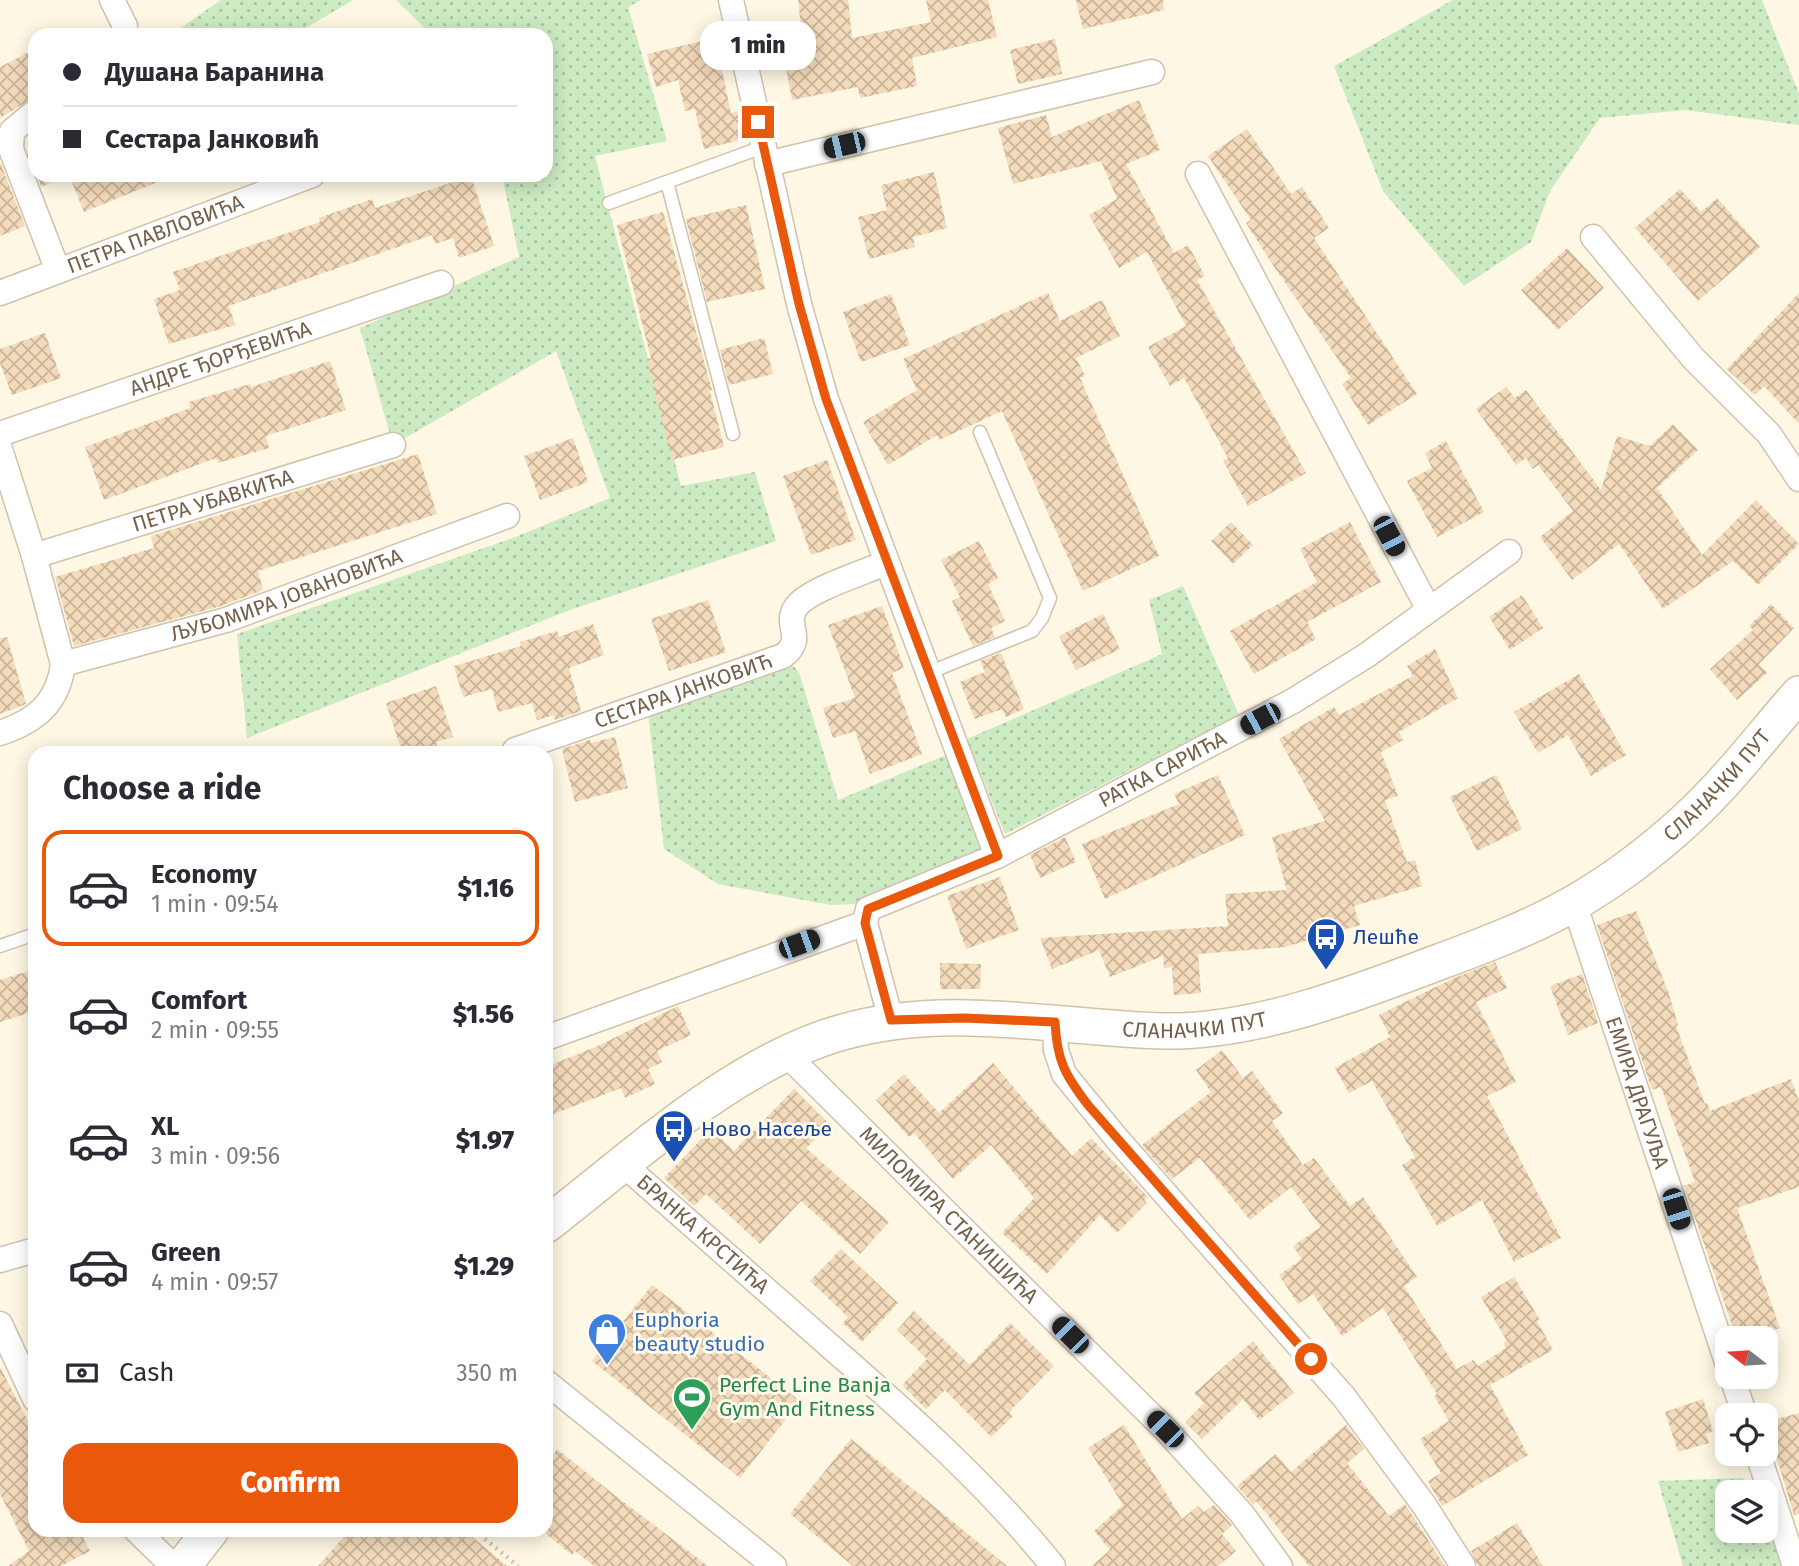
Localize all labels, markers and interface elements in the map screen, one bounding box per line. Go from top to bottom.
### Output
callout: 1 min [700,20,816,69]
text: 1 min [730,31,786,59]
text: Душана Баранина [105,57,324,88]
route end [742,106,774,138]
text: Сестара Јанковић [105,124,319,155]
car [822,130,867,160]
street label: ПЕТРА ПАВЛОВИЋА [63,189,247,279]
street label: АНДРЕ ЂОРЂЕВИЋА [126,315,315,402]
street label: ПЕТРА УБАВКИЋА [129,464,296,538]
car [1370,513,1409,559]
street label: ЉУБОМИРА ЈОВАНОВИЋА [168,543,406,647]
street label: СЕСТАРА ЈАНКОВИЋ [591,648,775,734]
car [1237,700,1284,738]
street label: СЛАНАЧКИ ПУТ [1658,724,1776,847]
street label: РАТКА САРИЋА [1094,725,1231,813]
text: Choose a ride [63,769,261,807]
icon: car [67,857,130,920]
text: Economy [151,859,257,890]
text: $1.16 [457,873,514,904]
text: 1 min · 09:54 [151,890,279,918]
bus stop icon: Лешће [1305,916,1347,971]
place label: Лешће [1353,924,1419,950]
car [776,927,823,961]
icon: car [67,983,130,1046]
text: Comfort [151,985,247,1016]
text: $1.56 [453,999,514,1030]
street label: СЛАНАЧКИ ПУТ [1121,1006,1269,1044]
street label: ЕМИРА ДРАГУЉА [1600,1013,1675,1172]
text: 2 min · 09:55 [151,1016,279,1044]
bus stop icon: Ново Насеље [653,1108,695,1163]
icon: car [67,1109,130,1172]
text: XL [151,1111,179,1142]
place label: Ново Насеље [701,1116,832,1142]
street label: МИЛОМИРА СТАНИШИЋА [854,1121,1044,1309]
text: $1.97 [456,1125,514,1156]
text: 3 min · 09:56 [151,1142,280,1170]
street label: БРАНКА КРСТИЋА [631,1169,775,1299]
car [1660,1186,1693,1232]
icon: car [67,1235,130,1298]
text: Green [151,1237,221,1268]
text: $1.29 [454,1251,514,1282]
text: 4 min · 09:57 [151,1268,278,1296]
place label: Euphoria beauty studio [634,1307,765,1357]
shop icon: Euphoria beauty studio [586,1311,628,1366]
car [1048,1313,1093,1357]
north arrow [1715,1326,1778,1390]
map controls [1715,1326,1778,1543]
route start [1295,1343,1327,1375]
icon: cash [63,1354,101,1392]
text: Cash [119,1357,175,1388]
text: 350 m [456,1359,518,1387]
place label: Perfect Line Banja Gym And Fitness [719,1372,891,1422]
sports icon: Perfect Line Banja Gym And Fitness [671,1376,713,1431]
button: locate [1715,1403,1778,1466]
car [1143,1407,1188,1451]
button: Confirm [63,1443,518,1523]
button: layers [1715,1480,1778,1543]

